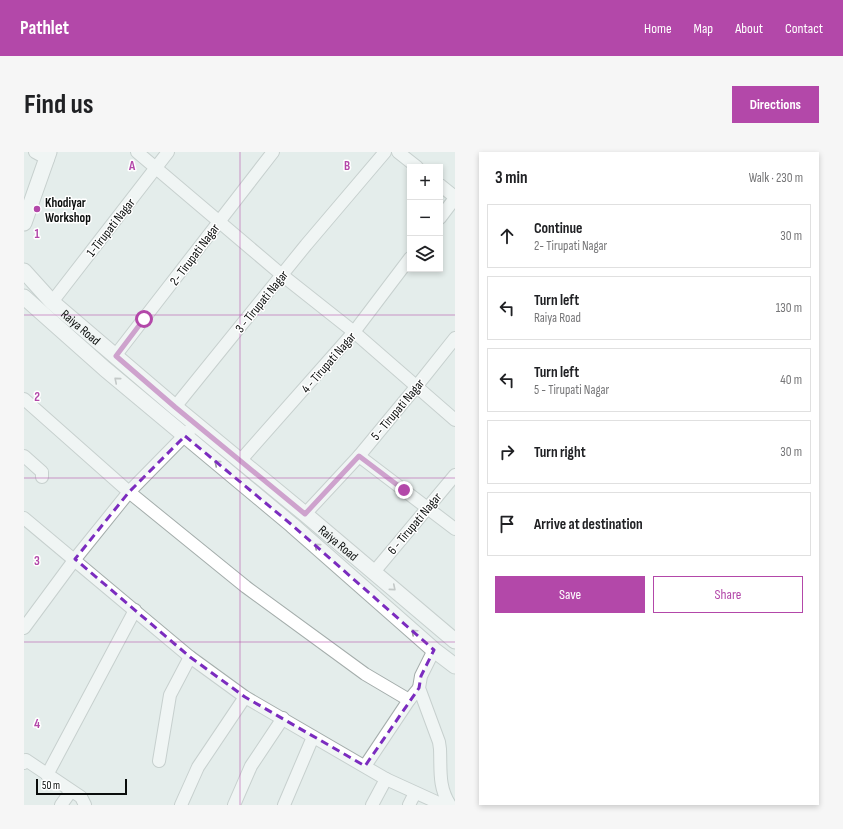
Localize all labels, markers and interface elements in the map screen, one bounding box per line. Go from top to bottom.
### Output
text: Pathlet [20,17,69,40]
text: Home [644,20,672,37]
text: Map [694,20,713,37]
text: About [735,20,763,37]
text: Contact [785,20,823,37]
button: Directions [732,86,819,123]
text: Find us [24,88,93,121]
text: A [128,158,136,174]
text: B [344,158,350,174]
map controls [407,164,443,272]
button: + [407,164,443,200]
text: 3 min [495,168,528,188]
text: Walk · 230 m [749,170,803,186]
place label: Khodiyar Workshop [45,195,91,226]
street label: 1-Tirupati Nagar [83,195,139,260]
button: − [407,200,443,236]
marker: Khodiyar Workshop [32,204,42,214]
text: Continue [534,219,583,238]
street label: 2- Tirupati Nagar [166,220,223,289]
icon: ahead [496,225,518,247]
text: 1 [34,226,40,242]
text: 30 m [780,228,802,244]
button: layers [407,236,443,272]
text: 2- Tirupati Nagar [534,238,607,254]
street label: 3 - Tirupati Nagar [232,267,292,336]
text: Turn left [534,291,579,310]
icon: left [496,297,518,319]
text: 130 m [776,300,802,316]
street label: Raiya Road [57,306,103,349]
route start [135,310,153,328]
text: Raiya Road [534,310,581,326]
street label: 4 - Tirupati Nagar [298,329,360,396]
text: Turn left [534,363,579,382]
icon: left [496,369,518,391]
text: 40 m [780,372,802,388]
street label: 5 - Tirupati Nagar [367,375,428,444]
one-way arrow [115,377,122,384]
text: 5 - Tirupati Nagar [534,382,609,398]
text: 2 [34,389,40,405]
icon: right [496,441,518,463]
text: Turn right [534,443,586,462]
text: 30 m [780,444,802,460]
one-way arrow [215,461,222,468]
route end [395,481,413,499]
street label: 6 - Tirupati Nagar [384,489,445,558]
icon: arrive [496,513,518,535]
text: Arrive at destination [534,515,643,534]
street label: Raiya Road [315,522,361,565]
one-way arrow [314,544,322,551]
text: 3 [34,553,40,569]
button: Save [495,576,645,613]
button: Share [653,576,803,613]
one-way arrow [388,584,396,591]
one-way arrow [412,630,419,637]
text: 4 [34,716,40,732]
scale bar [36,777,127,796]
text: 50 m [42,779,60,792]

